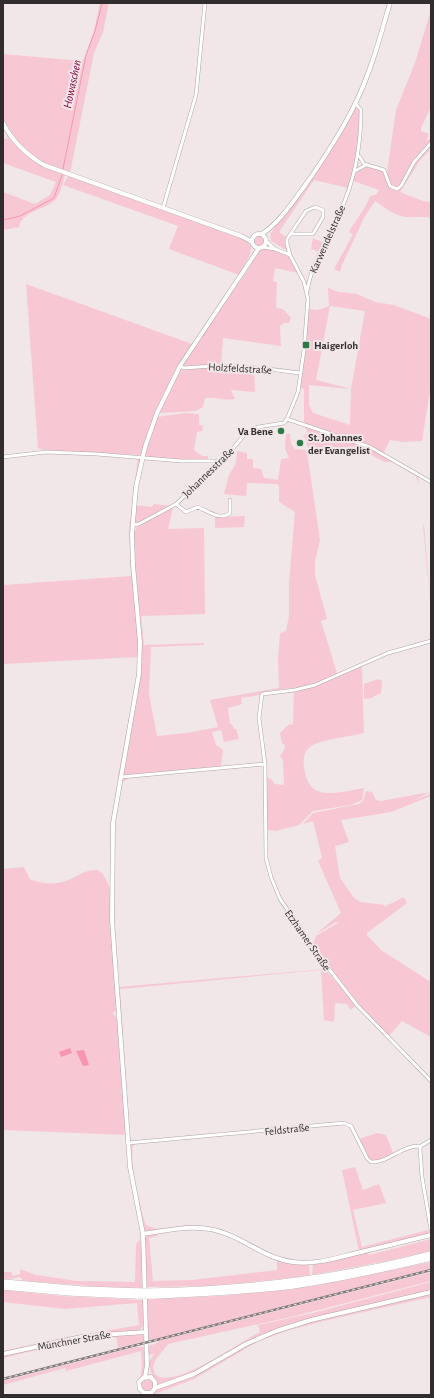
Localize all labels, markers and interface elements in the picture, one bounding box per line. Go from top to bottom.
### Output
water label: Howaschen [61,59,83,109]
street label: Karwendelstraße [308,203,347,275]
marker: Haigerloh [301,340,311,350]
place label: Haigerloh [314,340,358,351]
street label: Holzfeldstraße [208,361,272,376]
place label: Va Bene [238,426,273,437]
marker: Va Bene [276,426,286,436]
place label: St. Johannes der Evangelist [308,432,370,456]
marker: St. Johannes der Evangelist [295,438,305,448]
street label: Johannesstraße [180,445,236,500]
street label: Etzhamer Straße [283,908,333,973]
street label: Feldstraße [264,1122,310,1137]
street label: Münchner Straße [37,1329,111,1352]

